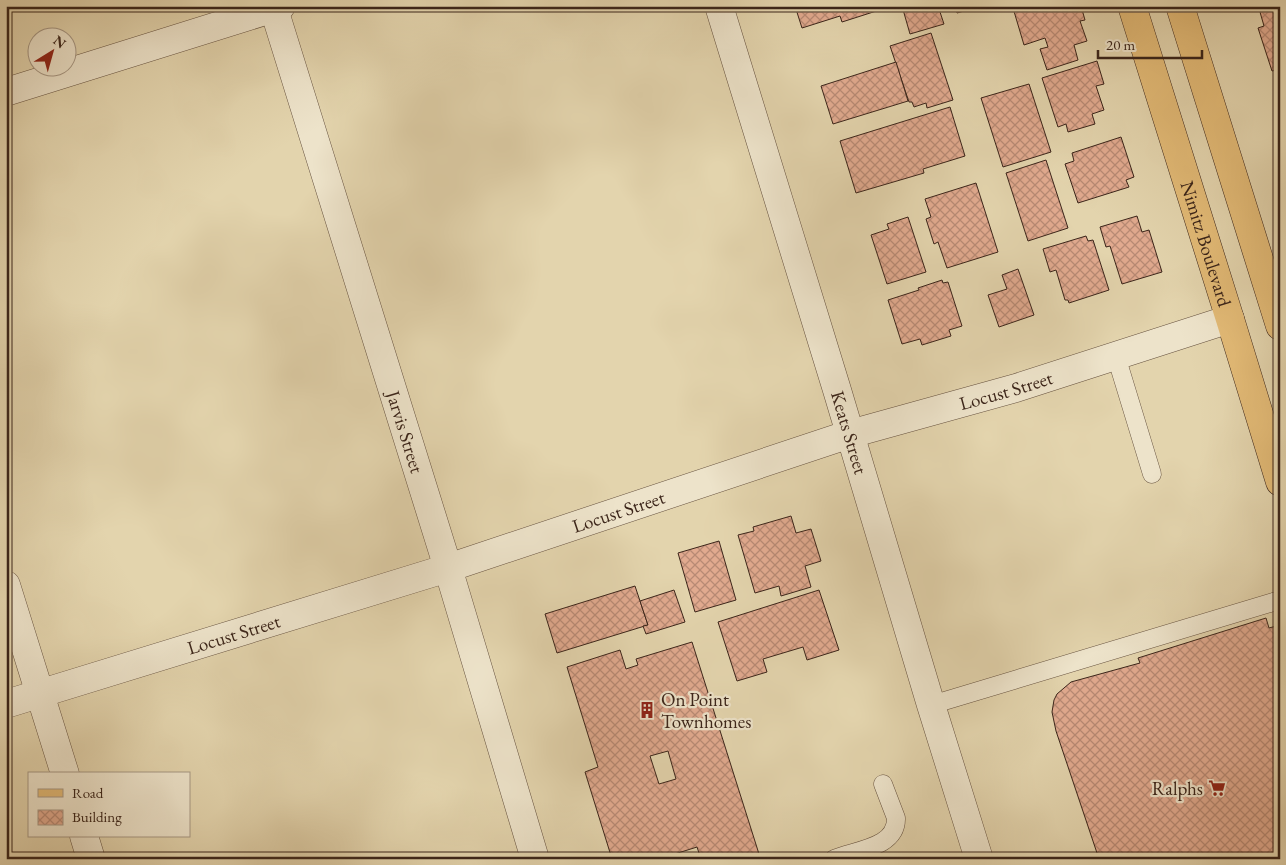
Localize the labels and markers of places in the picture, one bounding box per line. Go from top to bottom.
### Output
place label: On Point Townhomes [661,687,751,734]
building icon: On Point Townhomes [637,700,657,720]
place label: Ralphs [1152,776,1203,801]
supermarket icon: Ralphs [1207,778,1227,798]

